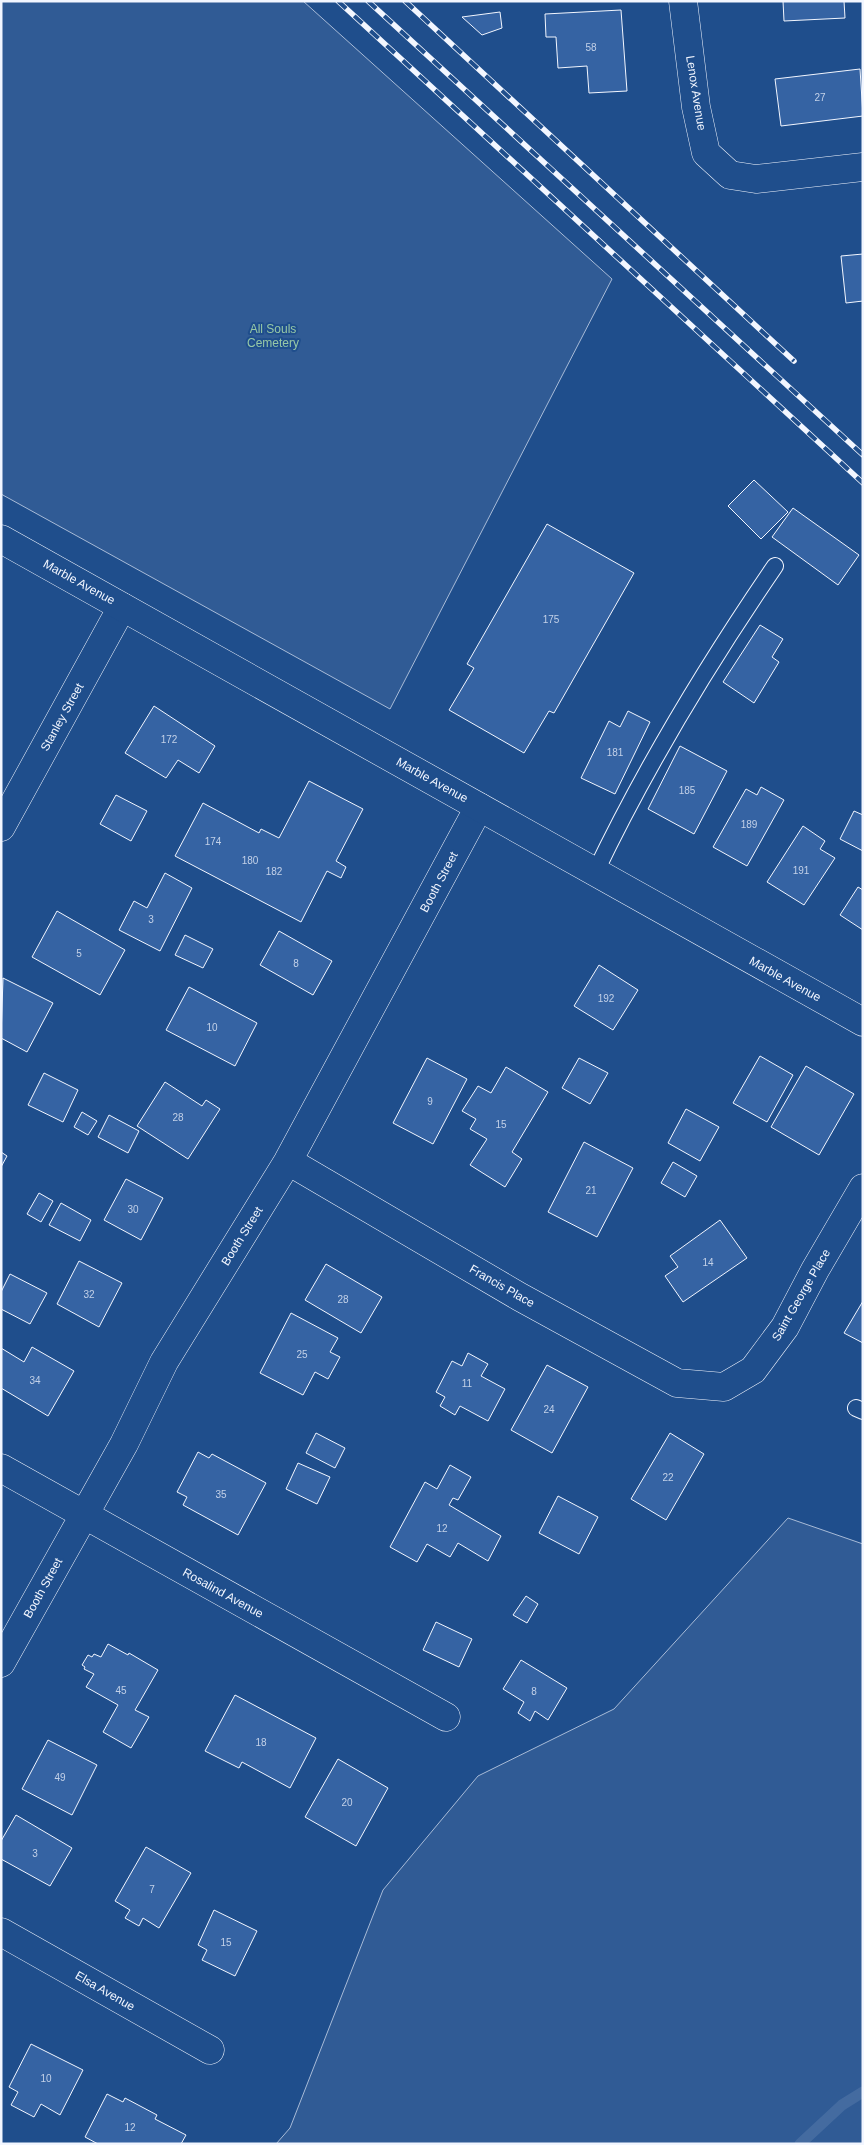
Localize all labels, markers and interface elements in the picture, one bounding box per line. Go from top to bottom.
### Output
house number: 58 [585,42,597,53]
street label: Lenox Avenue [683,54,709,132]
house number: 27 [814,92,826,103]
park label: All Souls Cemetery [247,322,299,350]
street label: Marble Avenue [41,557,118,608]
house number: 175 [543,614,560,625]
street label: Stanley Street [38,680,87,753]
house number: 172 [161,734,178,745]
house number: 181 [607,747,624,758]
street label: Marble Avenue [394,755,471,806]
house number: 185 [679,785,696,796]
house number: 189 [741,819,758,830]
house number: 174 [205,836,222,847]
street label: Booth Street [417,849,461,915]
house number: 180 [242,855,259,866]
house number: 191 [793,865,810,876]
house number: 182 [266,866,283,877]
house number: 3 [148,914,154,925]
house number: 5 [76,948,82,959]
street label: Marble Avenue [747,954,824,1005]
house number: 8 [293,958,299,969]
house number: 192 [598,993,615,1004]
house number: 10 [206,1022,218,1033]
house number: 9 [427,1096,433,1107]
house number: 28 [172,1112,184,1123]
house number: 15 [495,1119,507,1130]
house number: 21 [585,1185,597,1196]
street label: Booth Street [218,1203,266,1268]
house number: 30 [127,1204,139,1215]
street label: Saint George Place [769,1246,833,1344]
house number: 14 [702,1257,714,1268]
street label: Francis Place [467,1262,537,1310]
house number: 32 [83,1289,95,1300]
house number: 28 [337,1294,349,1305]
house number: 25 [296,1349,308,1360]
house number: 34 [29,1375,41,1386]
house number: 11 [462,1378,473,1389]
house number: 24 [543,1404,555,1415]
house number: 22 [662,1472,674,1483]
house number: 35 [215,1489,227,1500]
house number: 12 [436,1523,448,1534]
street label: Booth Street [21,1555,66,1621]
street label: Rosalind Avenue [180,1565,266,1621]
house number: 45 [115,1685,127,1696]
house number: 8 [531,1686,537,1697]
house number: 18 [255,1737,267,1748]
house number: 49 [54,1772,66,1783]
house number: 20 [341,1797,353,1808]
house number: 3 [32,1848,38,1859]
house number: 7 [149,1884,155,1895]
house number: 15 [220,1937,232,1948]
street label: Elsa Avenue [73,1968,138,2014]
house number: 10 [40,2073,52,2084]
house number: 12 [124,2122,136,2133]

